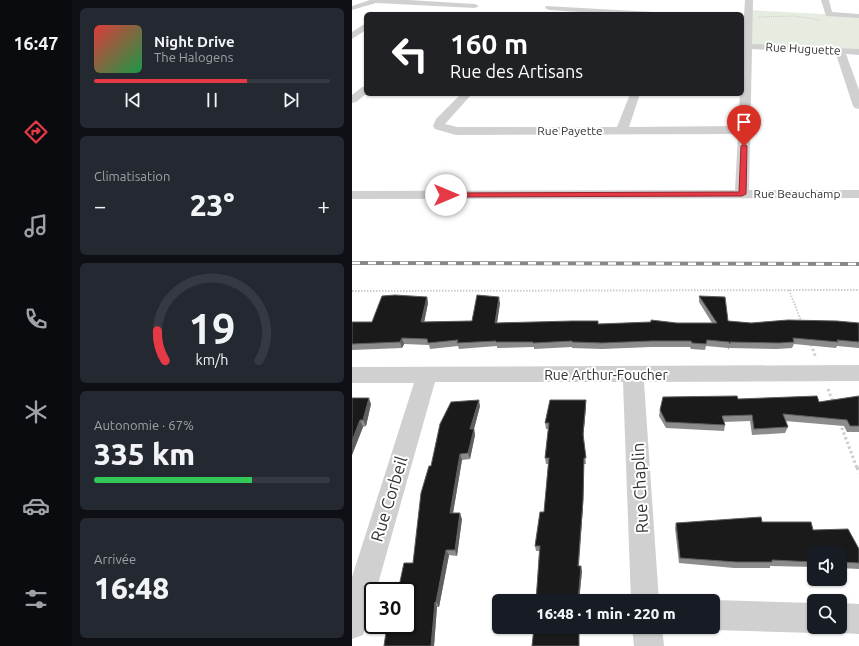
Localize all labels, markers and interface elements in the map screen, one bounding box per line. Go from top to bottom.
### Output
icon: left [384,28,436,80]
text: 160 m [450,28,528,59]
text: 16:47 [13,33,59,53]
text: Night Drive [154,33,235,50]
street label: Rue Huguette [765,40,841,57]
text: The Halogens [154,50,233,64]
text: Rue des Artisans [450,61,583,81]
icon: previous [122,89,144,111]
icon: pause [201,89,223,111]
icon: next [280,89,302,111]
pin [727,105,761,146]
icon: arrive [733,111,755,133]
icon: directions [22,118,50,146]
street label: Rue Payette [537,124,603,137]
text: Climatisation [94,169,170,183]
position arrow [425,174,467,216]
street label: Rue Beauchamp [754,187,840,200]
text: 23° [190,188,234,222]
text: − [94,193,106,218]
text: + [318,193,330,218]
icon: music [22,212,50,240]
icon: phone [22,305,50,333]
text: 19 [189,305,235,352]
text: km/h [196,352,228,368]
street label: Rue Arthur-Foucher [544,367,669,383]
icon: climate [22,398,50,426]
text: Autonomie · 67% [94,418,194,432]
text: 335 km [94,437,195,471]
street label: Rue Chaplin [628,442,651,534]
street label: Rue Corbeil [367,454,411,544]
icon: car [22,492,50,520]
map controls [807,546,847,634]
button: sound [807,546,847,586]
text: Arrivée [94,552,136,566]
text: 16:48 [94,571,169,605]
speed limit sign: 30 [364,582,416,634]
icon: filters [22,585,50,613]
button: search [807,594,847,634]
text: 16:48 · 1 min · 220 m [536,605,676,622]

